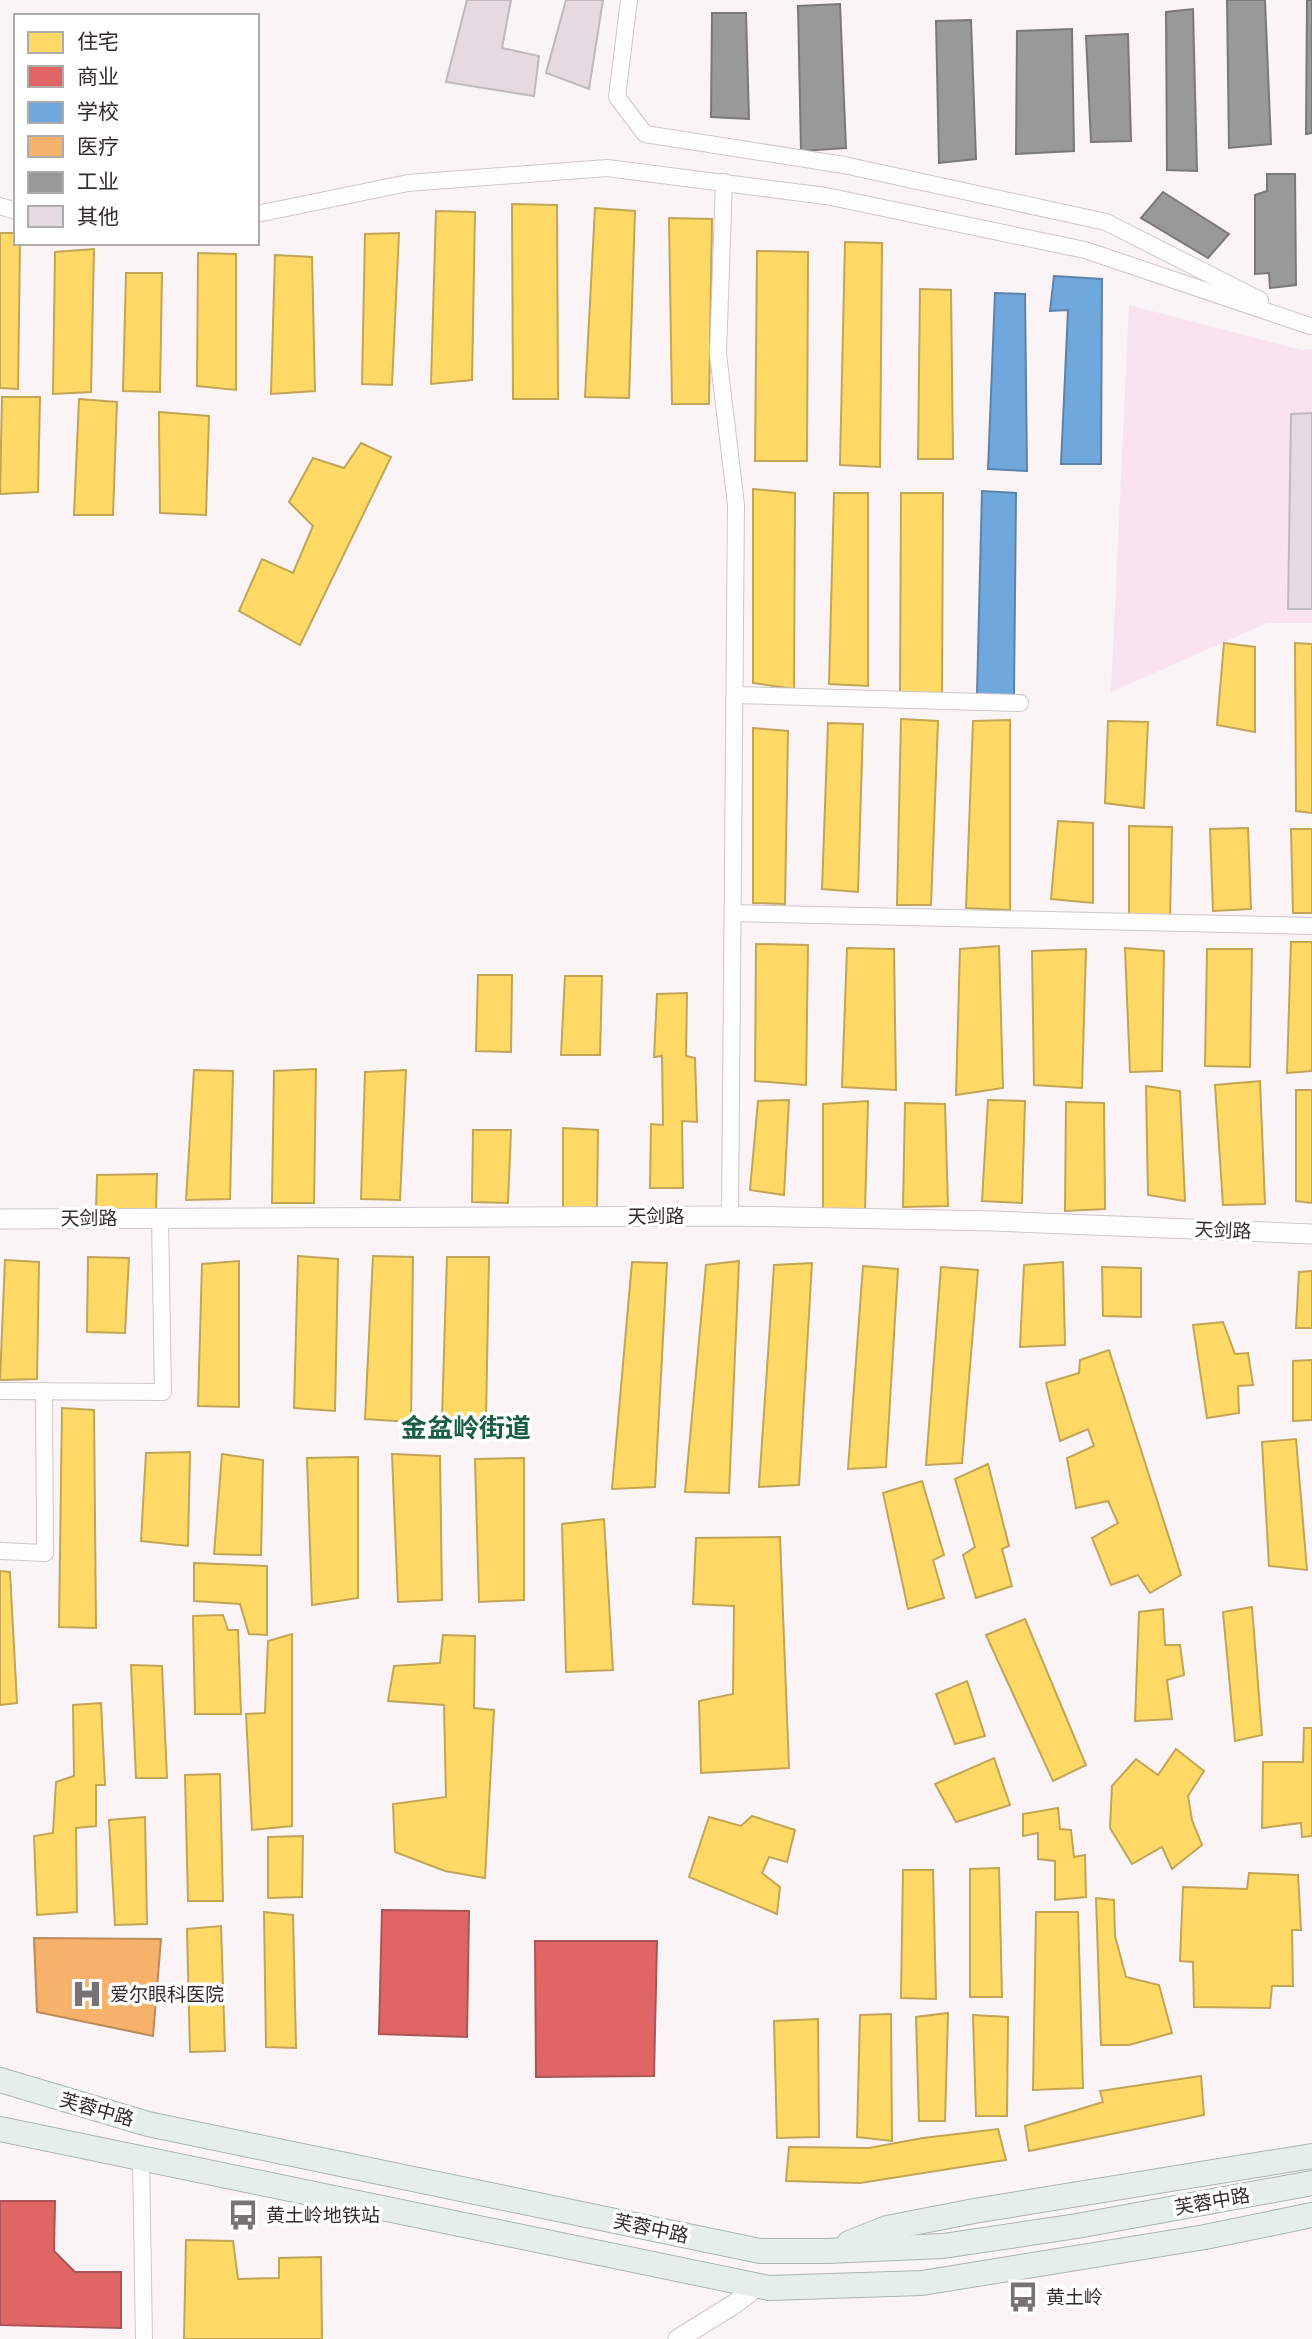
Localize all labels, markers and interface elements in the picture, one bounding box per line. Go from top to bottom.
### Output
legend [14,14,259,245]
text: 住宅 [77,30,119,54]
text: 商业 [77,65,119,89]
text: 学校 [77,100,119,124]
text: 医疗 [77,135,119,159]
text: 工业 [77,170,119,194]
text: 其他 [77,205,119,229]
street label: 天剑路 [627,1206,685,1228]
street label: 天剑路 [60,1208,118,1230]
street label: 天剑路 [1194,1219,1252,1243]
district label: 金盆岭街道 [401,1413,531,1444]
hospital icon: 爱尔眼科医院 [70,1977,104,2011]
place label: 爱尔眼科医院 [110,1984,224,2006]
street label: 芙蓉中路 [57,2089,136,2131]
street label: 芙蓉中路 [1173,2185,1252,2219]
bus stop icon: 黄土岭地铁站 [226,2198,260,2232]
place label: 黄土岭地铁站 [266,2205,380,2227]
street label: 芙蓉中路 [611,2210,690,2248]
bus stop icon: 黄土岭 [1006,2280,1040,2314]
place label: 黄土岭 [1046,2287,1103,2309]

